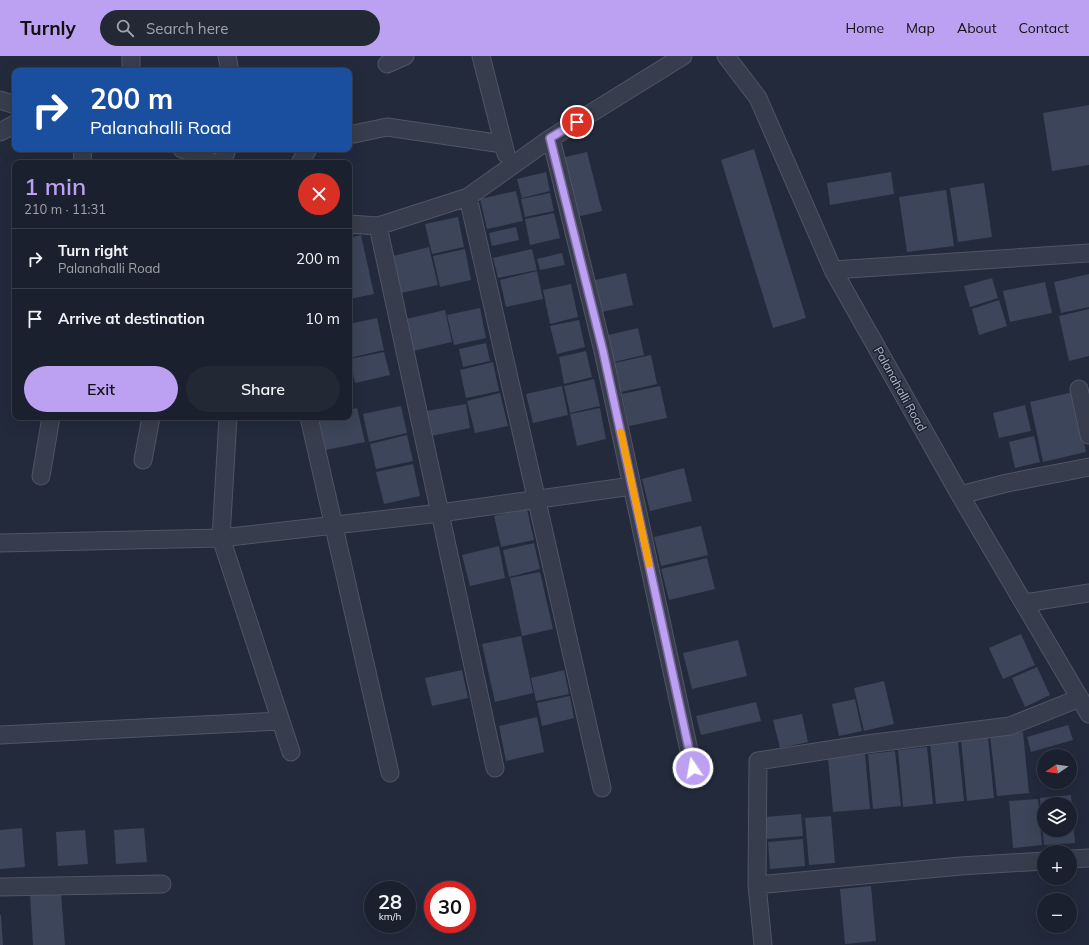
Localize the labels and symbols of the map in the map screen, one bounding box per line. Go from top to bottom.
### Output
pin [560,105,594,139]
street label: Palanahalli Road [871,344,930,434]
position arrow [672,747,714,789]
north arrow [1037,749,1077,789]
speed limit sign: 30 [424,881,476,933]

